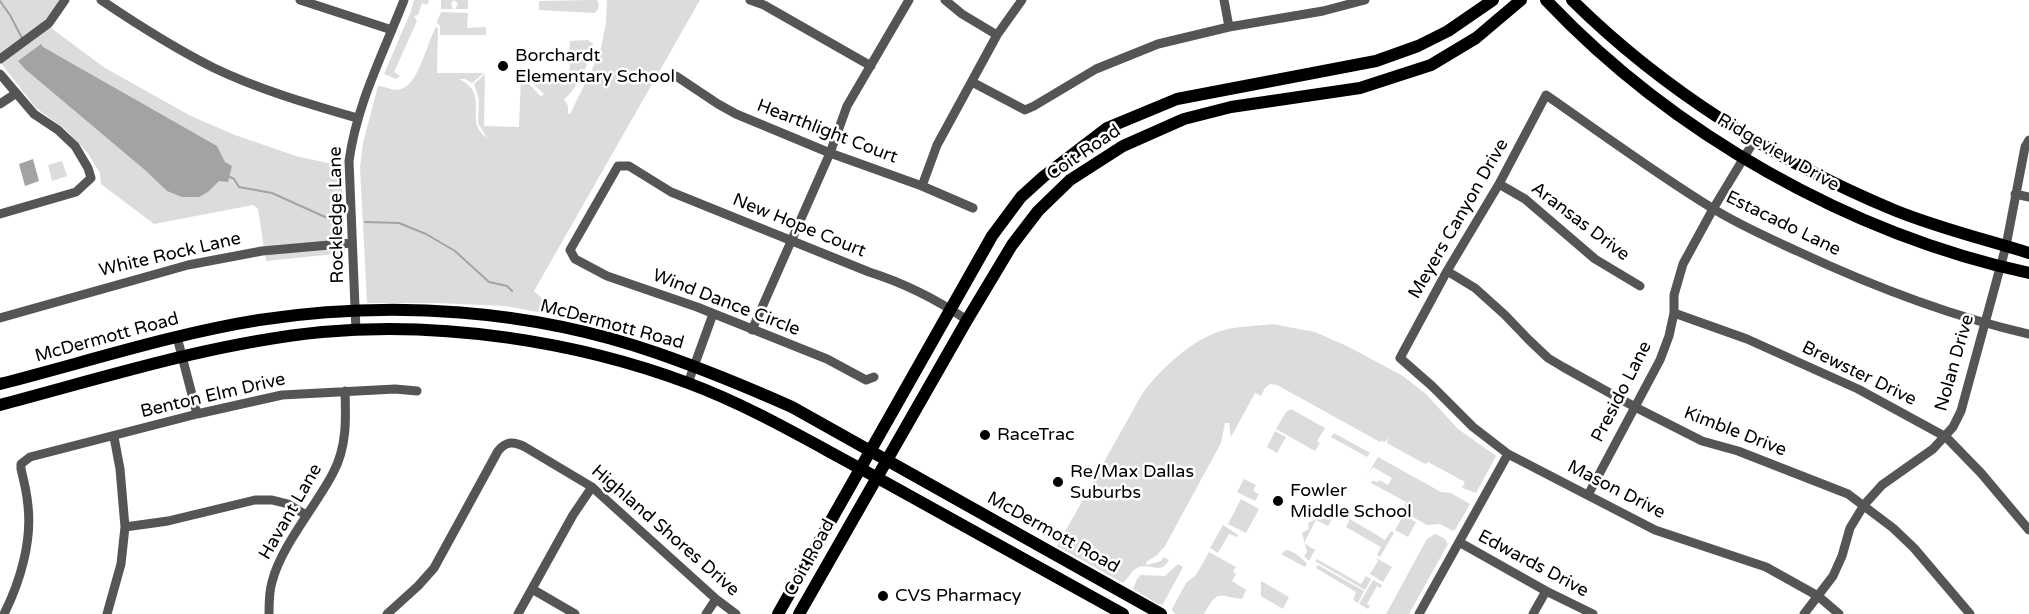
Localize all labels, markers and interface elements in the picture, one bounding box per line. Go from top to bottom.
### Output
place label: Borchardt Elementary School [515,45,675,88]
marker: Borchardt Elementary School [496,59,510,73]
street label: Hearthlight Court [754,95,900,169]
street label: Ridgeview Drive [1713,109,1843,197]
street label: Coit Road [1043,120,1125,186]
street label: Meyers Canyon Drive [1404,135,1514,303]
street label: Rockledge Lane [325,146,349,284]
street label: Aransas Drive [1526,178,1634,266]
street label: Estacado Lane [1722,187,1844,261]
street label: New Hope Court [729,189,869,263]
street label: White Rock Lane [97,228,243,282]
street label: Wind Dance Circle [649,265,803,341]
street label: McDermott Road [538,295,686,355]
street label: McDermott Road [33,308,181,368]
street label: Nolan Drive [1931,312,1979,414]
street label: Brewster Drive [1798,337,1920,411]
street label: Presido Lane [1587,338,1657,446]
street label: Benton Elm Drive [138,369,288,423]
street label: Kimble Drive [1681,403,1789,461]
place label: RaceTrac [997,424,1075,446]
marker: RaceTrac [978,428,992,442]
street label: Mason Drive [1563,456,1669,524]
street label: Havant Lane [255,460,327,564]
street label: Highland Shores Drive [587,461,743,601]
place label: Re/Max Dallas Suburbs [1070,461,1194,504]
marker: Re/Max Dallas Suburbs [1051,475,1065,489]
place label: Fowler Middle School [1290,480,1412,522]
street label: McDermott Road [983,488,1123,578]
marker: Fowler Middle School [1271,494,1285,508]
street label: Coit Road [780,516,840,600]
street label: Edwards Drive [1474,526,1592,602]
place label: CVS Pharmacy [895,585,1022,607]
marker: CVS Pharmacy [876,589,890,603]

